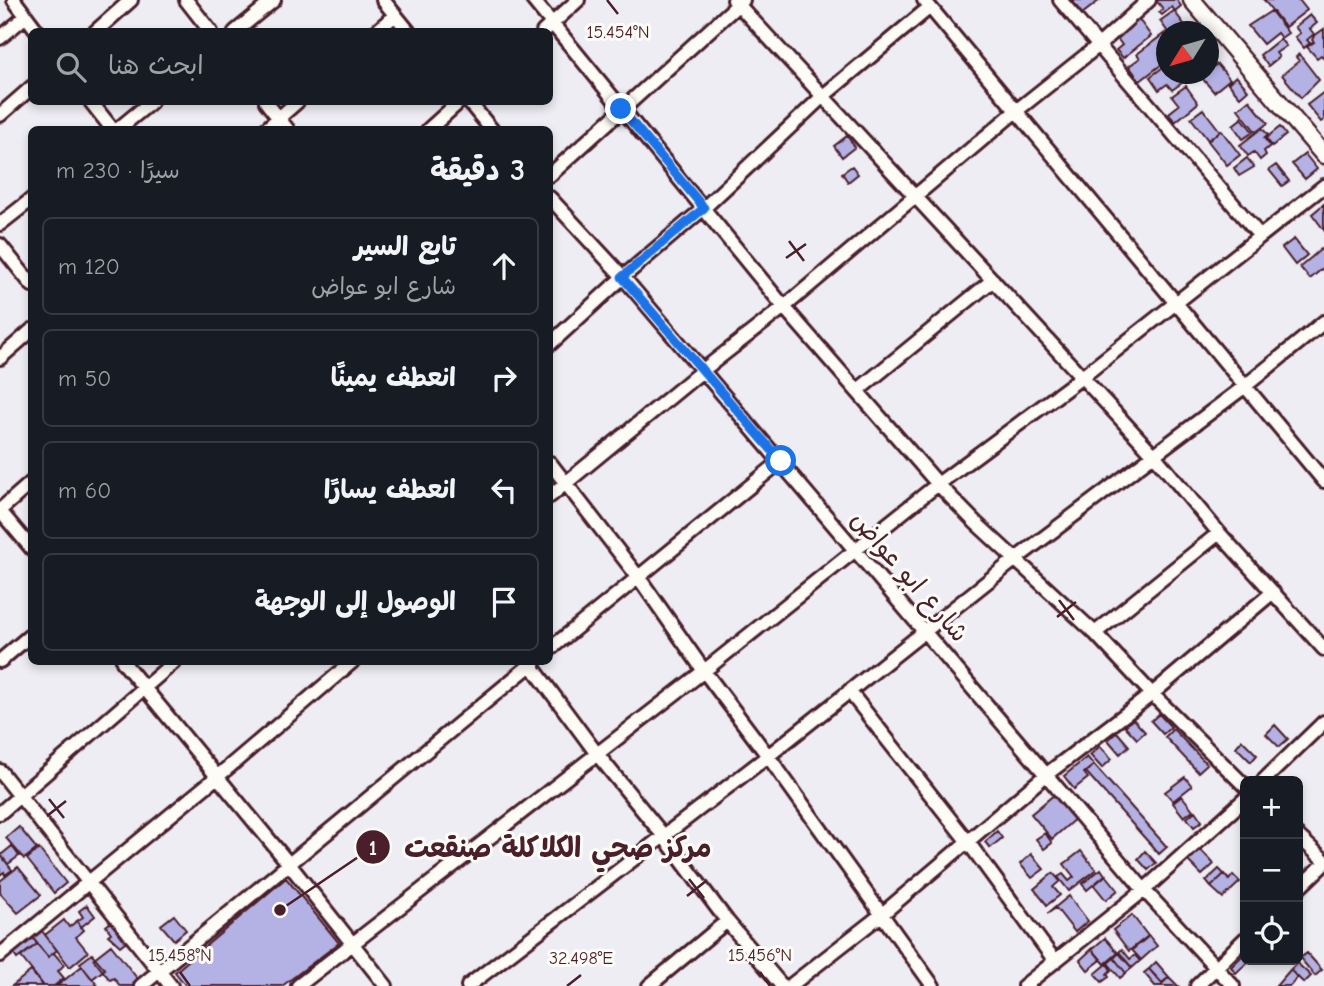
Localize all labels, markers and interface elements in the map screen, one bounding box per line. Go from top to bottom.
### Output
north arrow [1156,21,1219,84]
text: 15.454°N [586,22,650,43]
search box [28,28,553,105]
icon: search [52,48,90,86]
text: ابحث هنا [108,51,204,81]
route end [605,93,636,124]
text: 3 دقيقة [430,153,525,188]
text: سيرًا · 230 m [56,157,180,184]
text: تابع السير [354,232,456,262]
icon: ahead [485,247,523,285]
text: 120 m [58,253,120,280]
text: شارع ابو عواض [311,273,456,300]
icon: right [485,359,523,397]
text: انعطف يمينًا [331,363,456,393]
text: 50 m [58,365,111,392]
route start [765,445,796,476]
icon: left [485,471,523,509]
text: انعطف يسارًا [324,475,456,505]
text: 60 m [58,477,111,504]
street label: شارع ابو عواض [843,505,974,650]
icon: arrive [485,583,523,621]
text: الوصول إلى الوجهة [255,587,456,617]
map controls [1240,776,1303,965]
button: + [1240,776,1303,839]
callout: مركز صحي الكلاكلة صنقعت [355,823,726,872]
text: مركز صحي الكلاكلة صنقعت [404,832,712,873]
text: 1 [369,836,377,860]
button: − [1240,839,1303,902]
button: locate [1240,902,1303,965]
text: 15.458°N [148,945,212,966]
text: 15.456°N [728,945,792,966]
text: 32.498°E [549,948,613,969]

